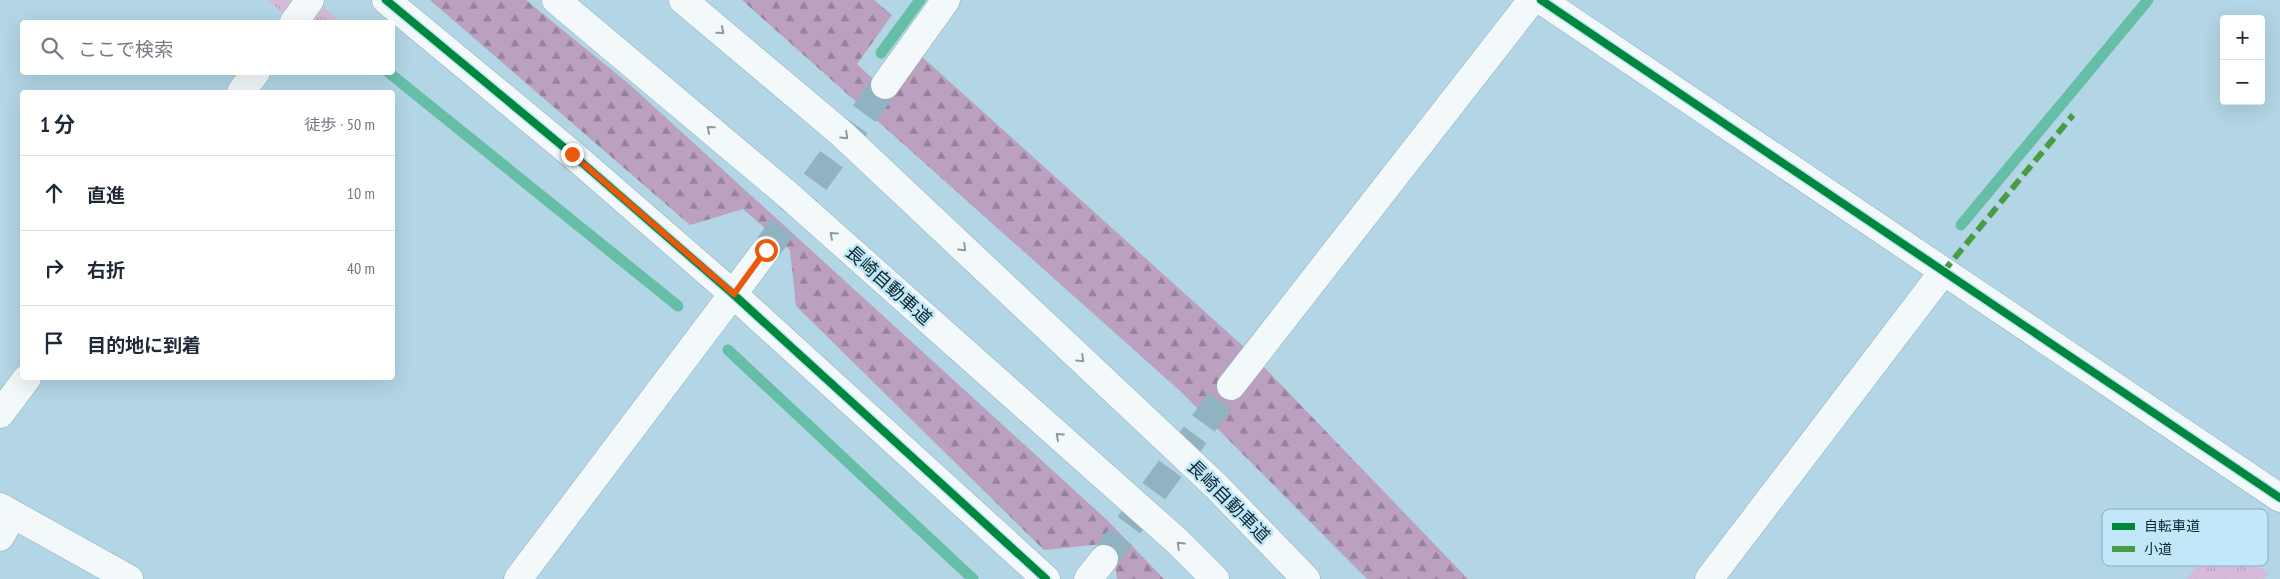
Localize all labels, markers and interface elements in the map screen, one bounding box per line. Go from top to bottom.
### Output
map controls [2220,15,2265,105]
button: + [2220,15,2265,60]
search box [20,20,395,75]
one-way arrow [715,26,724,35]
icon: search [38,34,66,62]
text: ここで検索 [78,37,173,61]
button: − [2220,60,2265,105]
text: 1 分 [40,111,75,138]
text: 徒歩 · 50 m [305,114,375,134]
one-way arrow [707,127,716,135]
one-way arrow [839,130,848,139]
route end [561,143,584,166]
icon: ahead [40,179,68,207]
text: 直進 [87,183,125,207]
text: 10 m [347,183,375,203]
one-way arrow [830,232,839,241]
route start [755,239,778,262]
street label: 長崎自動車道 [841,240,937,330]
one-way arrow [957,242,966,251]
icon: right [40,254,68,282]
text: 右折 [87,258,125,282]
text: 40 m [347,258,375,278]
icon: arrive [40,329,68,357]
text: 目的地に到着 [87,333,201,357]
one-way arrow [1076,353,1085,362]
one-way arrow [1056,433,1065,442]
street label: 長崎自動車道 [1183,455,1275,547]
legend [2102,509,2268,566]
text: 自転車道 [2144,517,2200,535]
text: 小道 [2144,540,2172,558]
one-way arrow [1177,542,1186,551]

